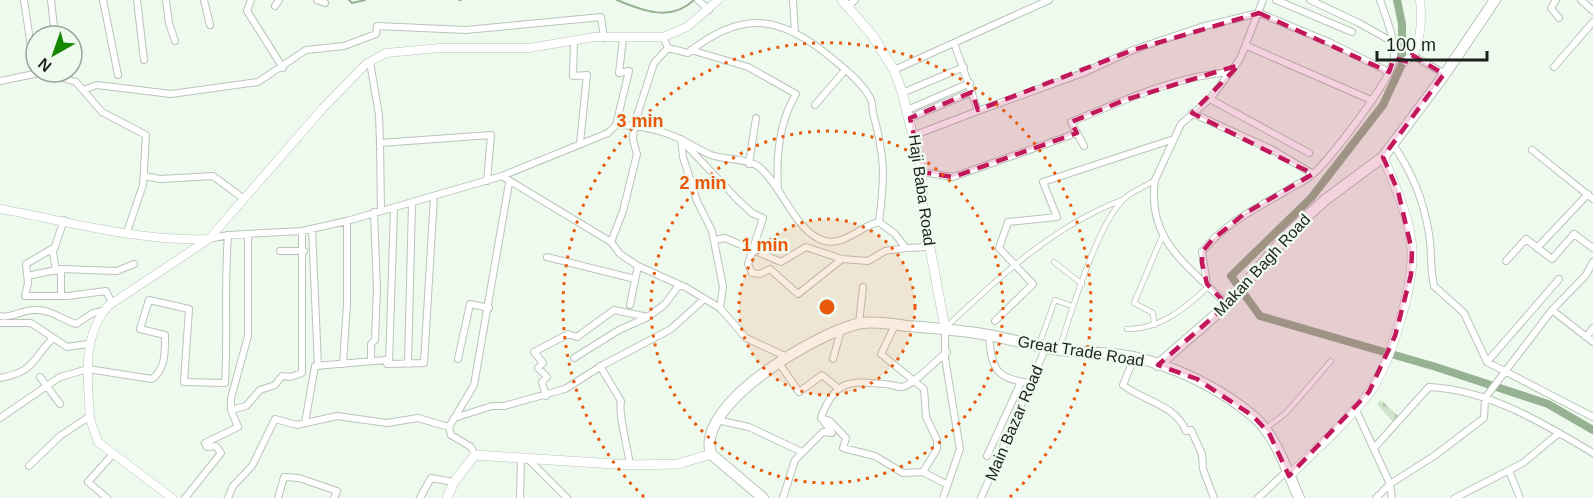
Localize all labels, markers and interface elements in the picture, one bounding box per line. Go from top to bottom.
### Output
north arrow [24,24,84,84]
scale bar [1377,24,1486,62]
text: 100 m [1386,35,1436,55]
text: N [35,55,55,75]
text: 3 min [616,111,664,131]
street label: Haji Baba Road [906,133,938,247]
text: 2 min [679,173,727,193]
street label: Makan Bagh Road [1211,211,1313,319]
text: 1 min [741,235,789,255]
centre of rings [817,297,837,317]
street label: Great Trade Road [1016,333,1146,369]
street label: Main Bazar Road [982,363,1046,483]

